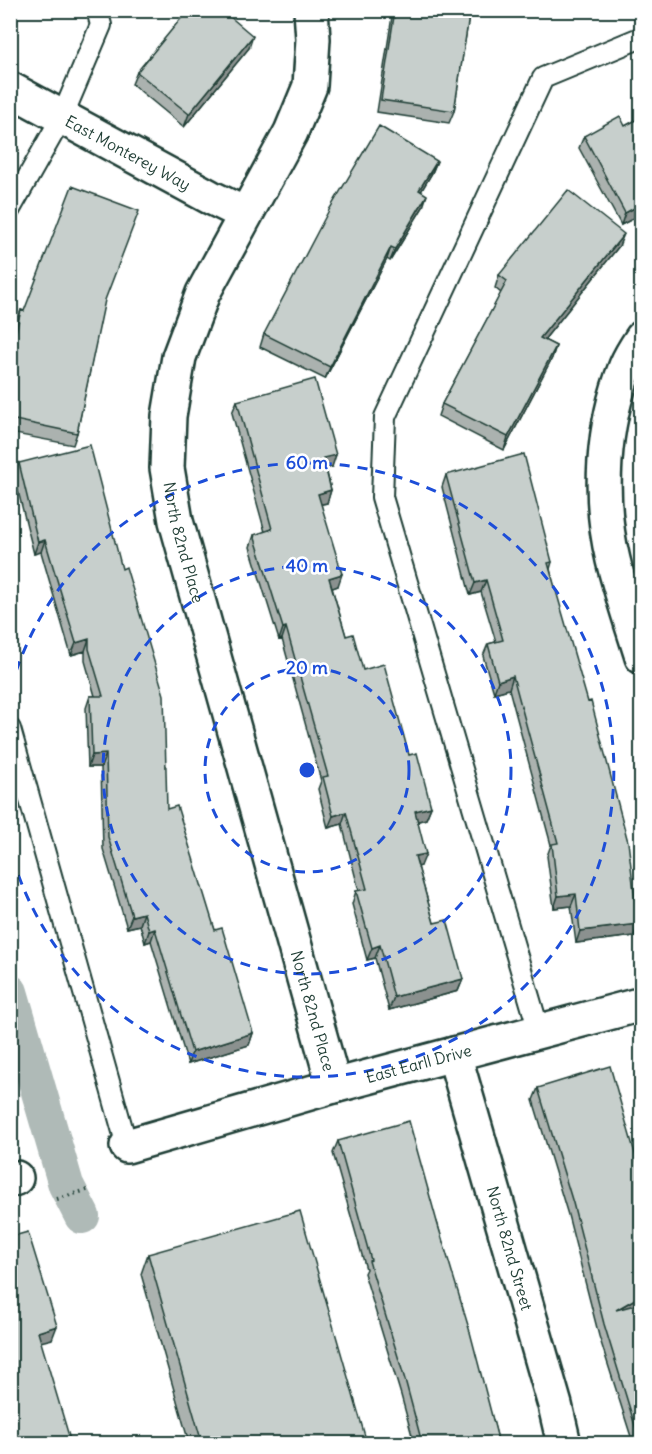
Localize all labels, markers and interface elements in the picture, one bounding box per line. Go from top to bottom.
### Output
street label: East Monterey Way [62,111,194,195]
text: 60 m [286,451,328,474]
street label: North 82nd Place [160,480,208,605]
text: 40 m [286,554,328,577]
text: 20 m [286,656,328,679]
centre of rings [297,760,317,780]
street label: North 82nd Place [287,948,339,1073]
street label: East Earll Drive [364,1040,474,1087]
street label: North 82nd Street [483,1184,537,1313]

